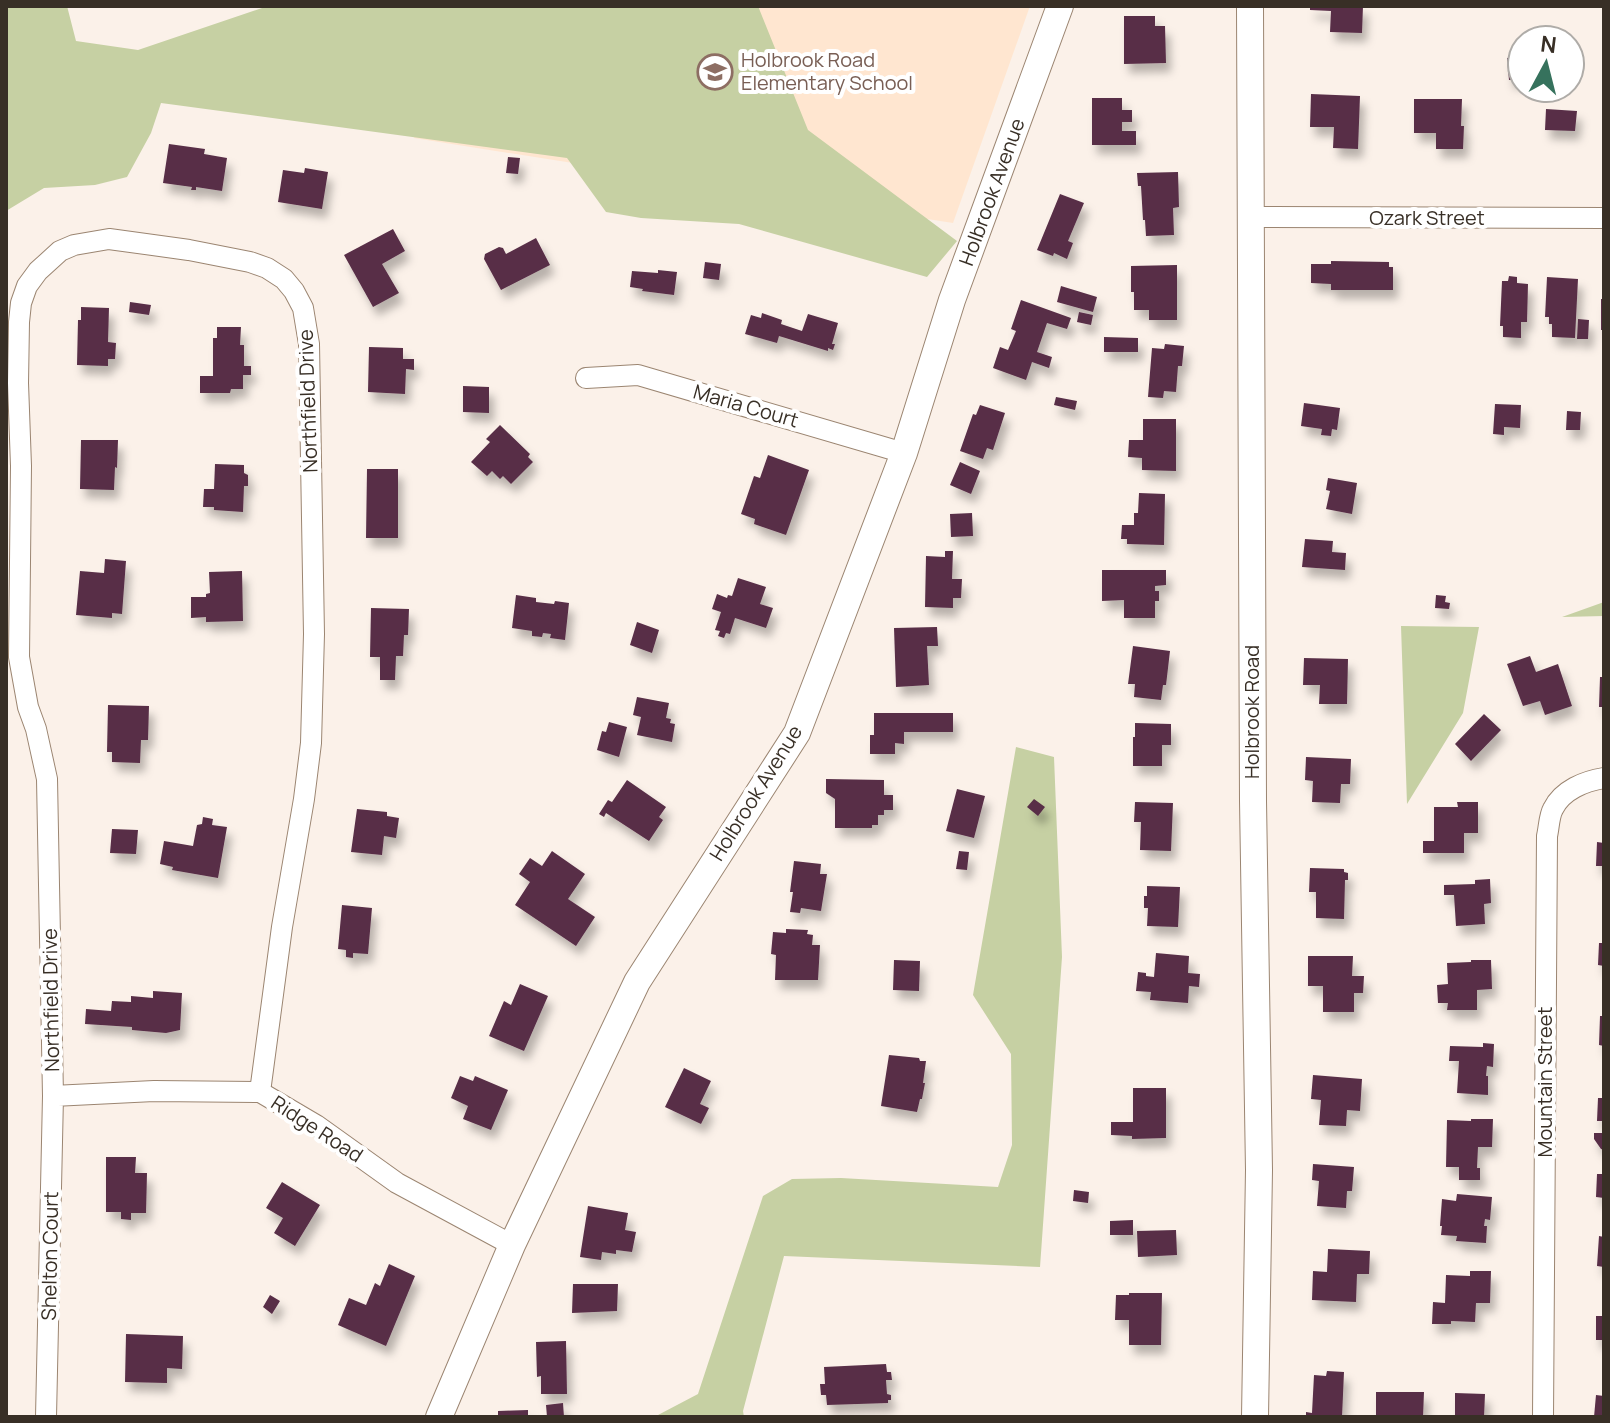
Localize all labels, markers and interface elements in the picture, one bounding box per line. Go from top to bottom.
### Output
north arrow [1506,24,1586,104]
text: N [1539,28,1558,60]
place label: Holbrook Road Elementary School [741,46,913,96]
school or university icon: Holbrook Road Elementary School [696,53,734,91]
street label: Holbrook Avenue [952,114,1031,269]
street label: Ozark Street [1369,204,1485,231]
street label: Northfield Drive [292,329,323,473]
street label: Maria Court [690,378,802,433]
street label: Holbrook Road [1238,645,1265,779]
street label: Holbrook Avenue [703,720,808,866]
street label: Northfield Drive [36,928,65,1072]
street label: Mountain Street [1531,1007,1558,1157]
street label: Ridge Road [266,1089,368,1168]
street label: Shelton Court [35,1191,64,1321]

